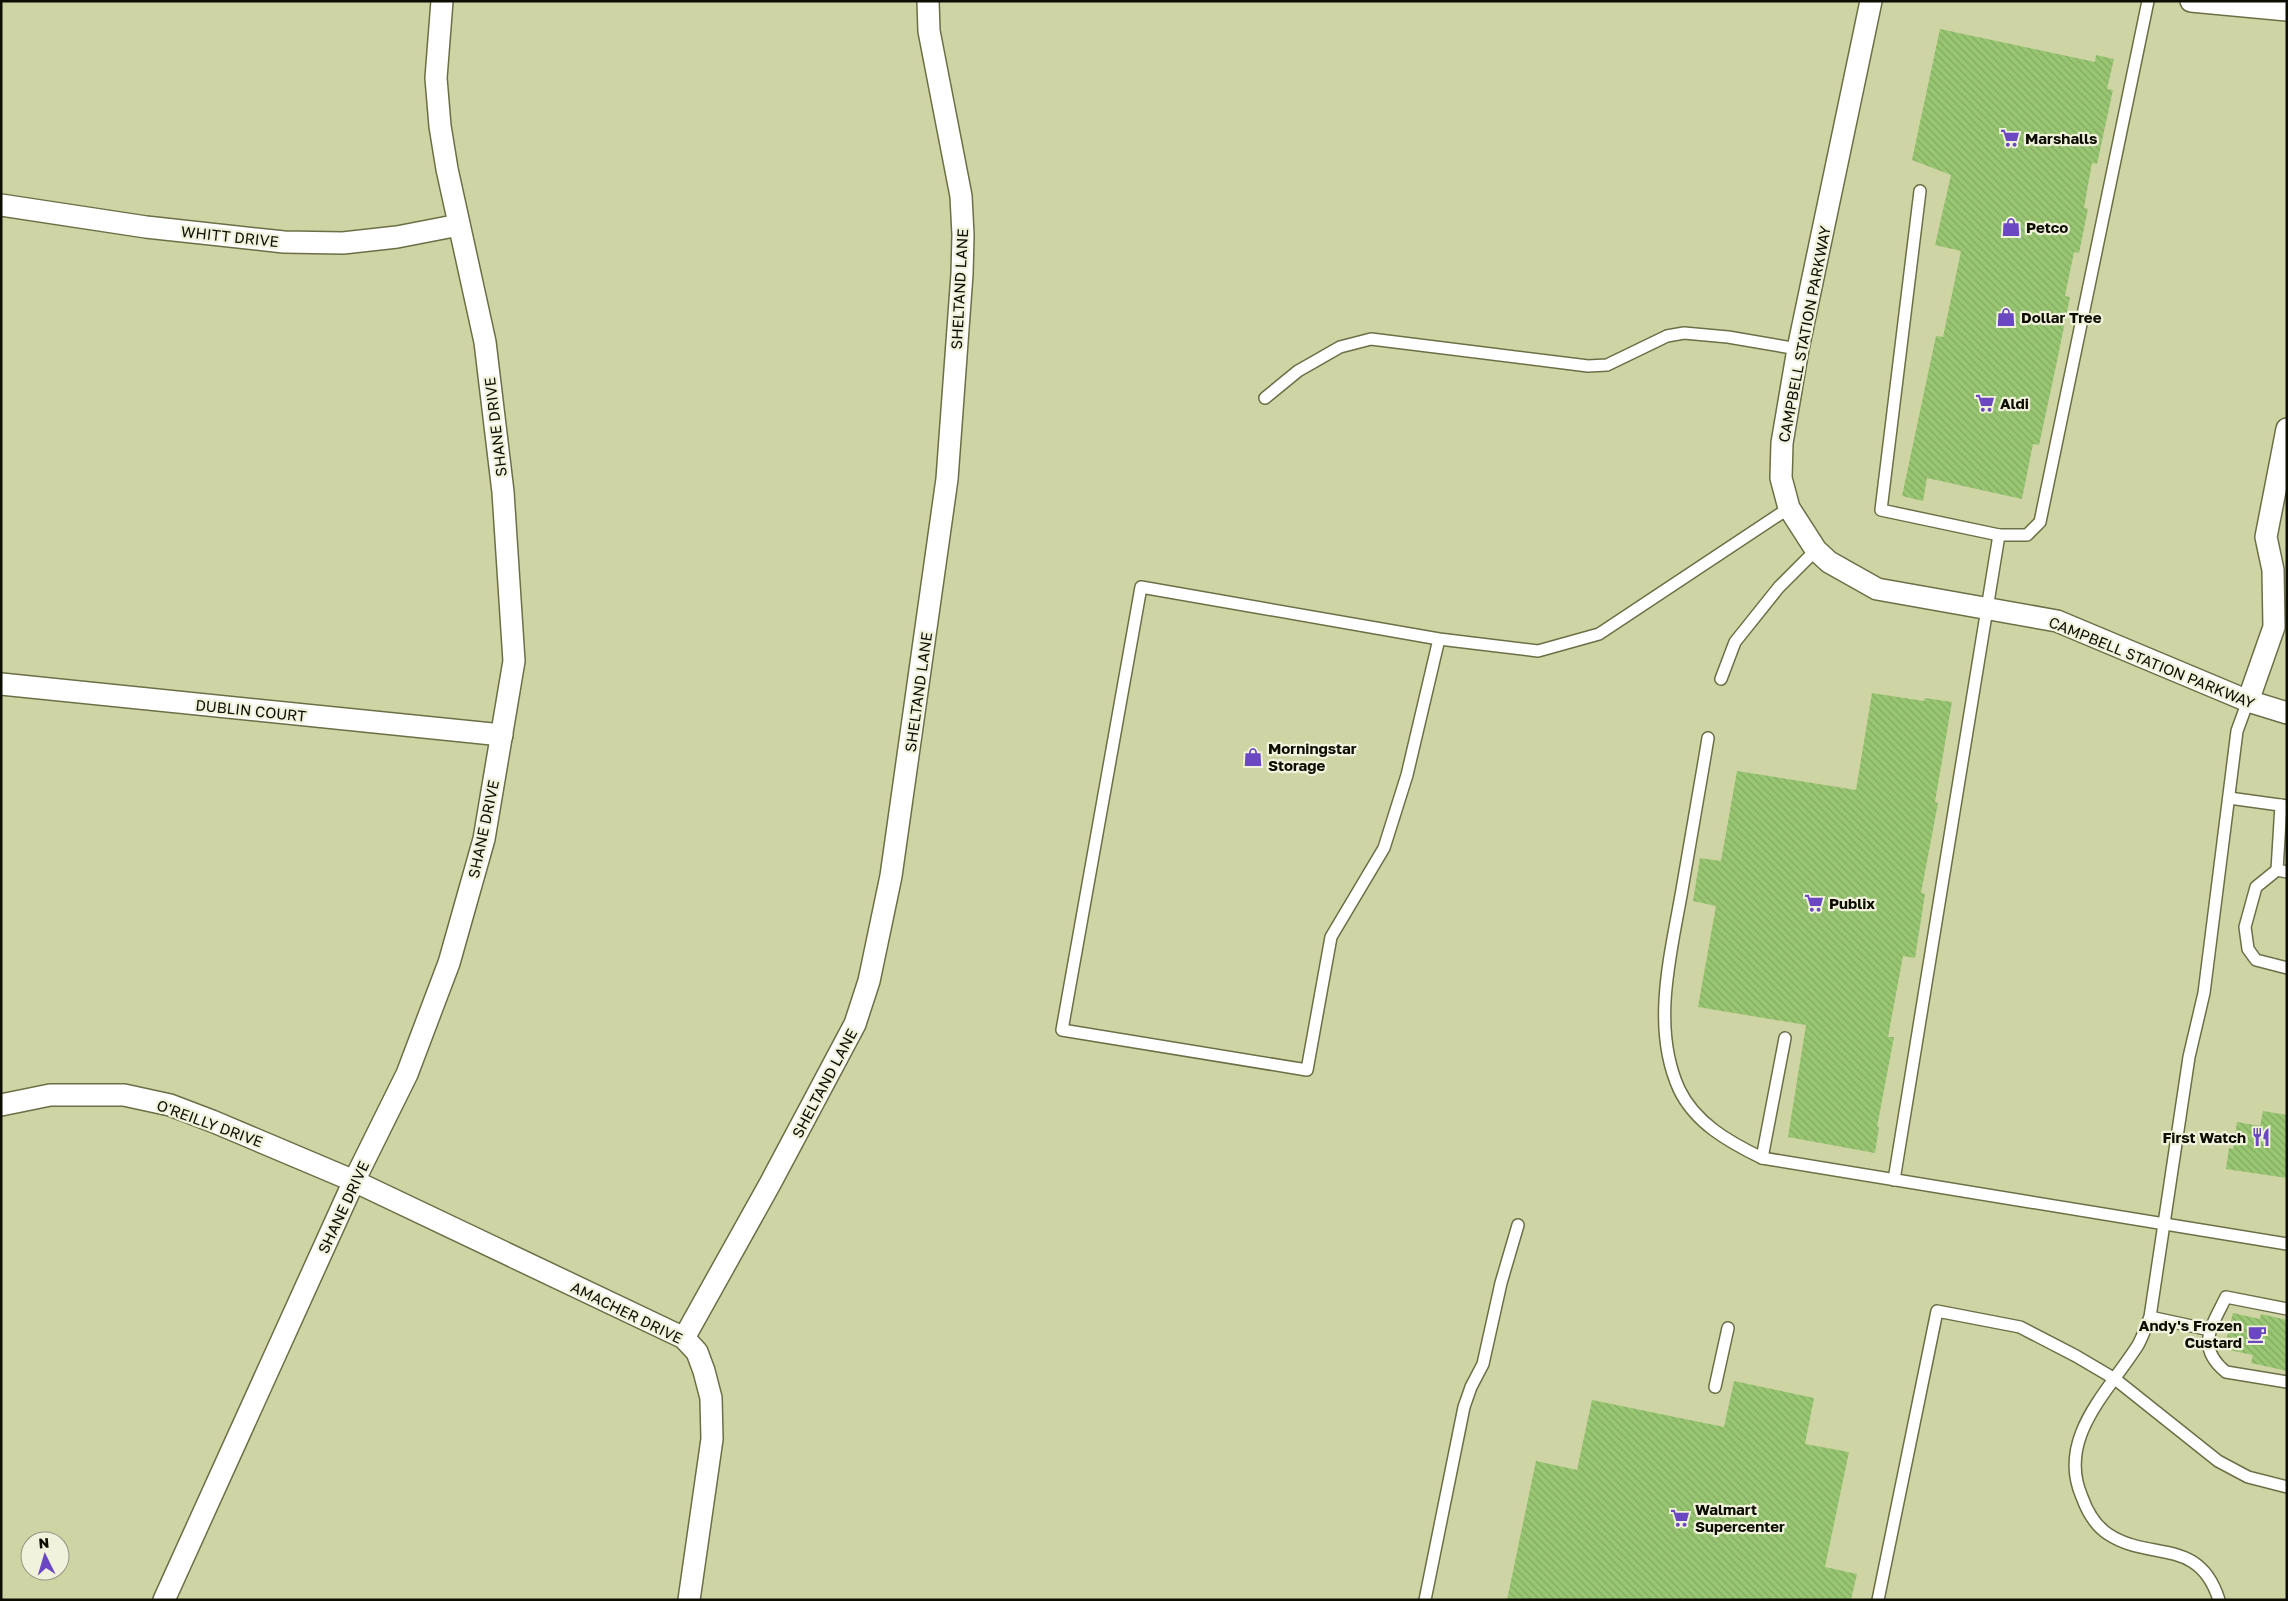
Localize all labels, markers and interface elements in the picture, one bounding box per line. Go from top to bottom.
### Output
supermarket icon: Marshalls [1999,127,2021,149]
place label: Marshalls [2025,129,2098,147]
shop icon: Petco [2000,216,2022,238]
place label: Petco [2026,218,2068,236]
street label: WHITT DRIVE [180,222,280,250]
street label: CAMPBELL STATION PARKWAY [1774,224,1834,444]
street label: SHELTAND LANE [947,228,971,350]
shop icon: Dollar Tree [1995,306,2017,328]
place label: Dollar Tree [2021,308,2102,326]
street label: SHANE DRIVE [480,376,510,478]
supermarket icon: Aldi [1974,392,1996,414]
place label: Aldi [2000,394,2029,412]
street label: CAMPBELL STATION PARKWAY [2046,612,2258,712]
street label: SHELTAND LANE [901,631,935,753]
street label: DUBLIN COURT [195,695,307,725]
place label: Morningstar Storage [1268,739,1357,774]
shop icon: Morningstar Storage [1242,746,1264,768]
street label: SHANE DRIVE [464,778,502,880]
supermarket icon: Publix [1803,892,1825,914]
place label: Publix [1829,894,1875,912]
street label: SHELTAND LANE [788,1025,860,1141]
street label: O'REILLY DRIVE [154,1095,266,1151]
restaurant icon: First Watch [2250,1126,2272,1148]
place label: First Watch [2162,1128,2246,1146]
street label: SHANE DRIVE [314,1158,372,1256]
street label: AMACHER DRIVE [568,1277,686,1347]
place label: Andy's Frozen Custard [2139,1316,2242,1351]
cafe icon: Andy's Frozen Custard [2246,1323,2268,1345]
place label: Walmart Supercenter [1695,1500,1785,1535]
supermarket icon: Walmart Supercenter [1669,1507,1691,1529]
north arrow [20,1531,70,1581]
text: N [38,1534,50,1551]

